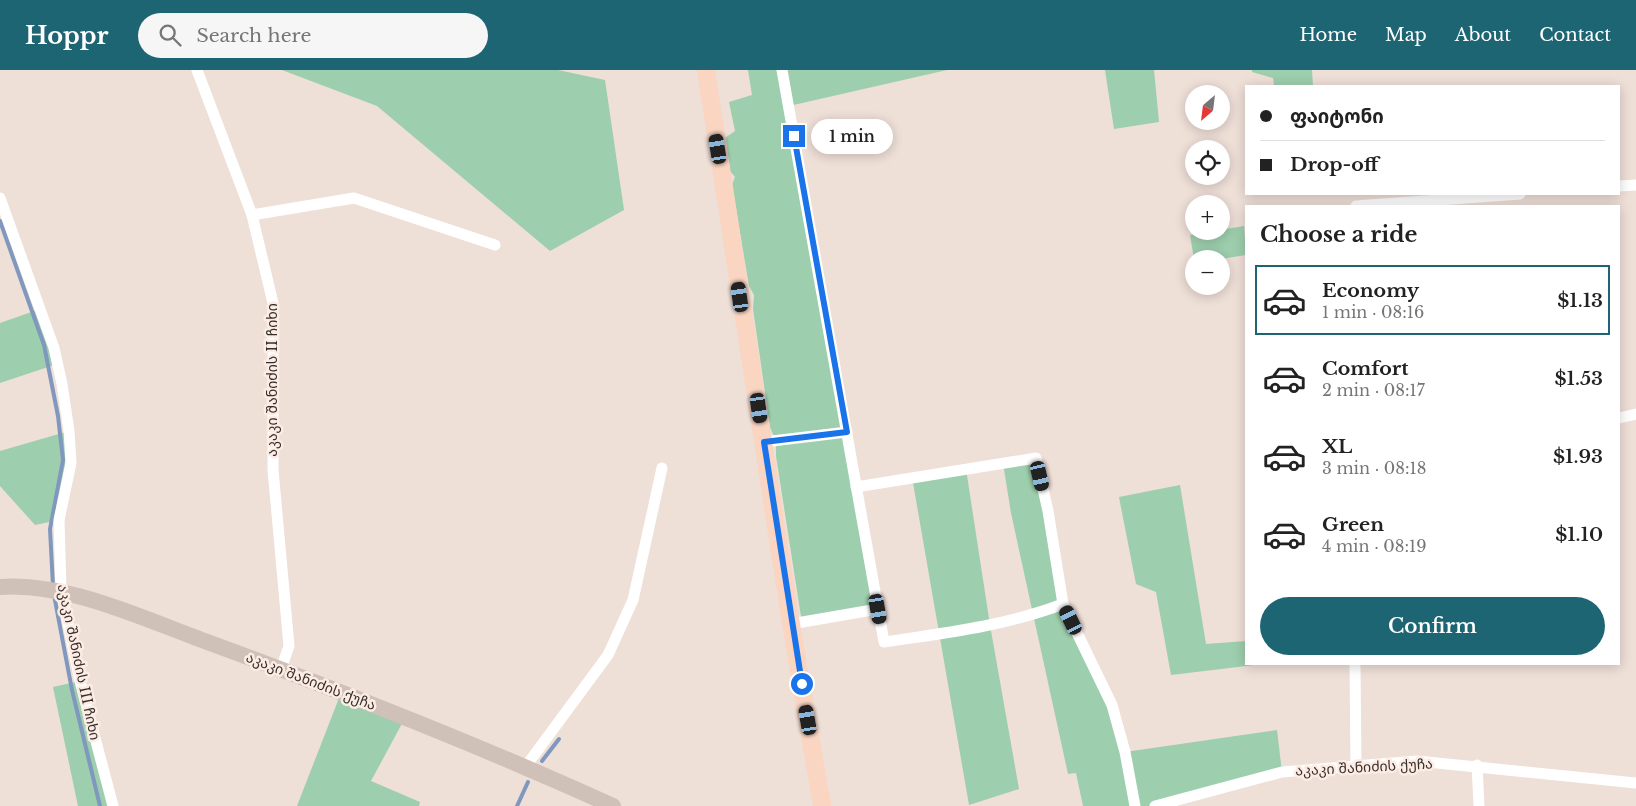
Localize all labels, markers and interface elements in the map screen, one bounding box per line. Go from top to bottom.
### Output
search box [138,13,488,58]
text: Hoppr [25,21,108,50]
icon: search [156,21,184,49]
text: Search here [196,24,311,47]
text: Home [1299,24,1357,46]
text: Map [1385,24,1427,46]
text: About [1455,24,1511,46]
text: Contact [1539,24,1611,46]
north arrow [1185,85,1230,130]
map controls [1185,85,1230,295]
text: ფაიტონი [1290,105,1384,128]
callout: 1 min [812,118,894,154]
route end [783,125,805,147]
text: 1 min [829,126,875,146]
car [708,133,727,165]
button: locate [1185,140,1230,185]
text: Drop-off [1290,153,1379,176]
button: + [1185,195,1230,240]
text: Choose a ride [1260,221,1417,248]
button: − [1185,250,1230,295]
icon: car [1262,278,1307,323]
text: Economy [1322,279,1419,302]
car [730,281,749,313]
text: $1.13 [1557,289,1603,312]
text: 1 min · 08:16 [1322,302,1424,322]
street label: აკაკი შანიძის II ჩიხი [263,303,281,457]
icon: car [1262,356,1307,401]
text: Comfort [1322,357,1409,380]
text: $1.53 [1554,367,1603,390]
text: 2 min · 08:17 [1322,380,1425,400]
car [749,392,768,424]
icon: car [1262,434,1307,479]
text: XL [1322,435,1352,458]
text: $1.93 [1553,445,1603,468]
text: 3 min · 08:18 [1322,458,1426,478]
car [1029,460,1050,492]
icon: car [1262,512,1307,557]
text: Green [1322,513,1384,536]
text: $1.10 [1555,523,1603,546]
text: 4 min · 08:19 [1322,536,1426,556]
street label: აკაკი შანიძის III ჩიხი [54,582,104,742]
car [868,593,887,625]
button: Confirm [1260,597,1605,655]
car [1057,603,1084,637]
street label: აკაკი შანიძის ქუჩა [244,648,378,714]
route start [791,673,813,695]
car [798,704,817,736]
street label: აკაკი შანიძის ქუჩა [1295,754,1433,780]

